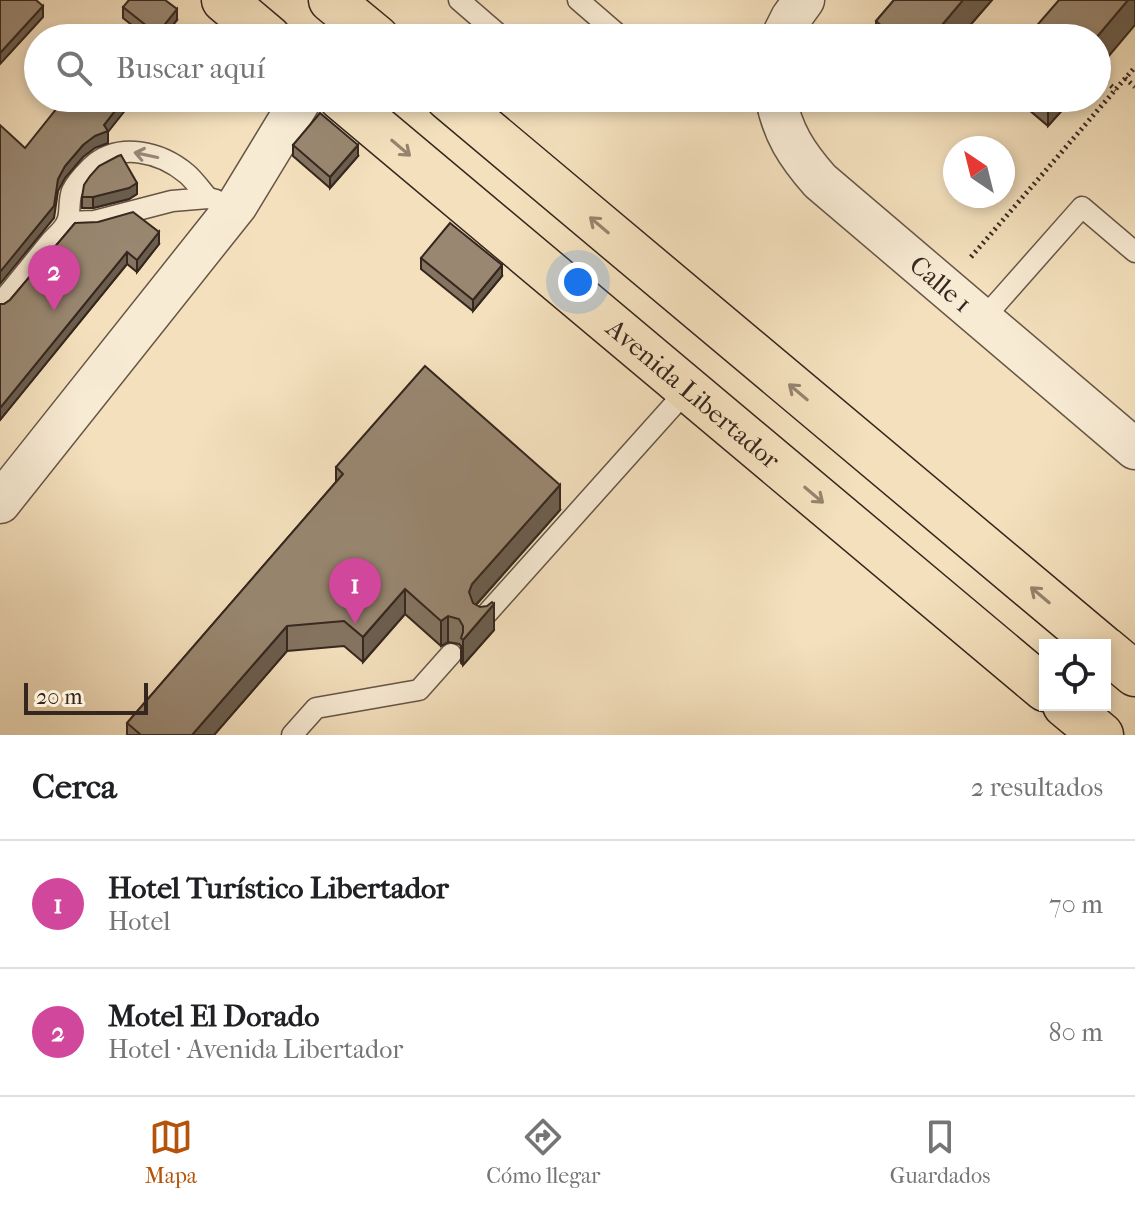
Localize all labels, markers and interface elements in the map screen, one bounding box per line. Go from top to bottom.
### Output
search box [24,24,1111,112]
icon: search [52,46,96,90]
text: Buscar aquí [116,51,265,86]
north arrow [943,136,1015,208]
one-way arrow [390,139,410,157]
one-way arrow [133,147,159,162]
one-way arrow [589,216,610,234]
pin: 2 [28,245,80,311]
street label: Calle 1 [903,249,978,319]
your location [558,262,598,302]
street label: Avenida Libertador [599,312,786,476]
one-way arrow [788,383,809,401]
one-way arrow [804,486,824,504]
pin: 1 [329,558,381,624]
one-way arrow [1030,586,1051,604]
map controls [1039,639,1111,711]
button: locate [1039,639,1111,711]
scale bar [24,679,148,715]
text: 20 m [36,684,82,710]
text: Cerca [32,767,117,807]
text: 2 resultados [971,772,1103,803]
text: Hotel Turístico Libertador [108,871,449,906]
text: 1 [53,889,63,920]
text: 70 m [1049,889,1103,920]
text: Hotel [108,906,171,937]
text: Motel El Dorado [108,999,319,1034]
text: 2 [51,1017,65,1048]
text: 80 m [1048,1017,1103,1048]
text: Hotel · Avenida Libertador [108,1034,403,1065]
tab: Mapa [145,1115,197,1189]
tab: Cómo llegar [486,1115,600,1189]
tab: Guardados [890,1115,990,1189]

